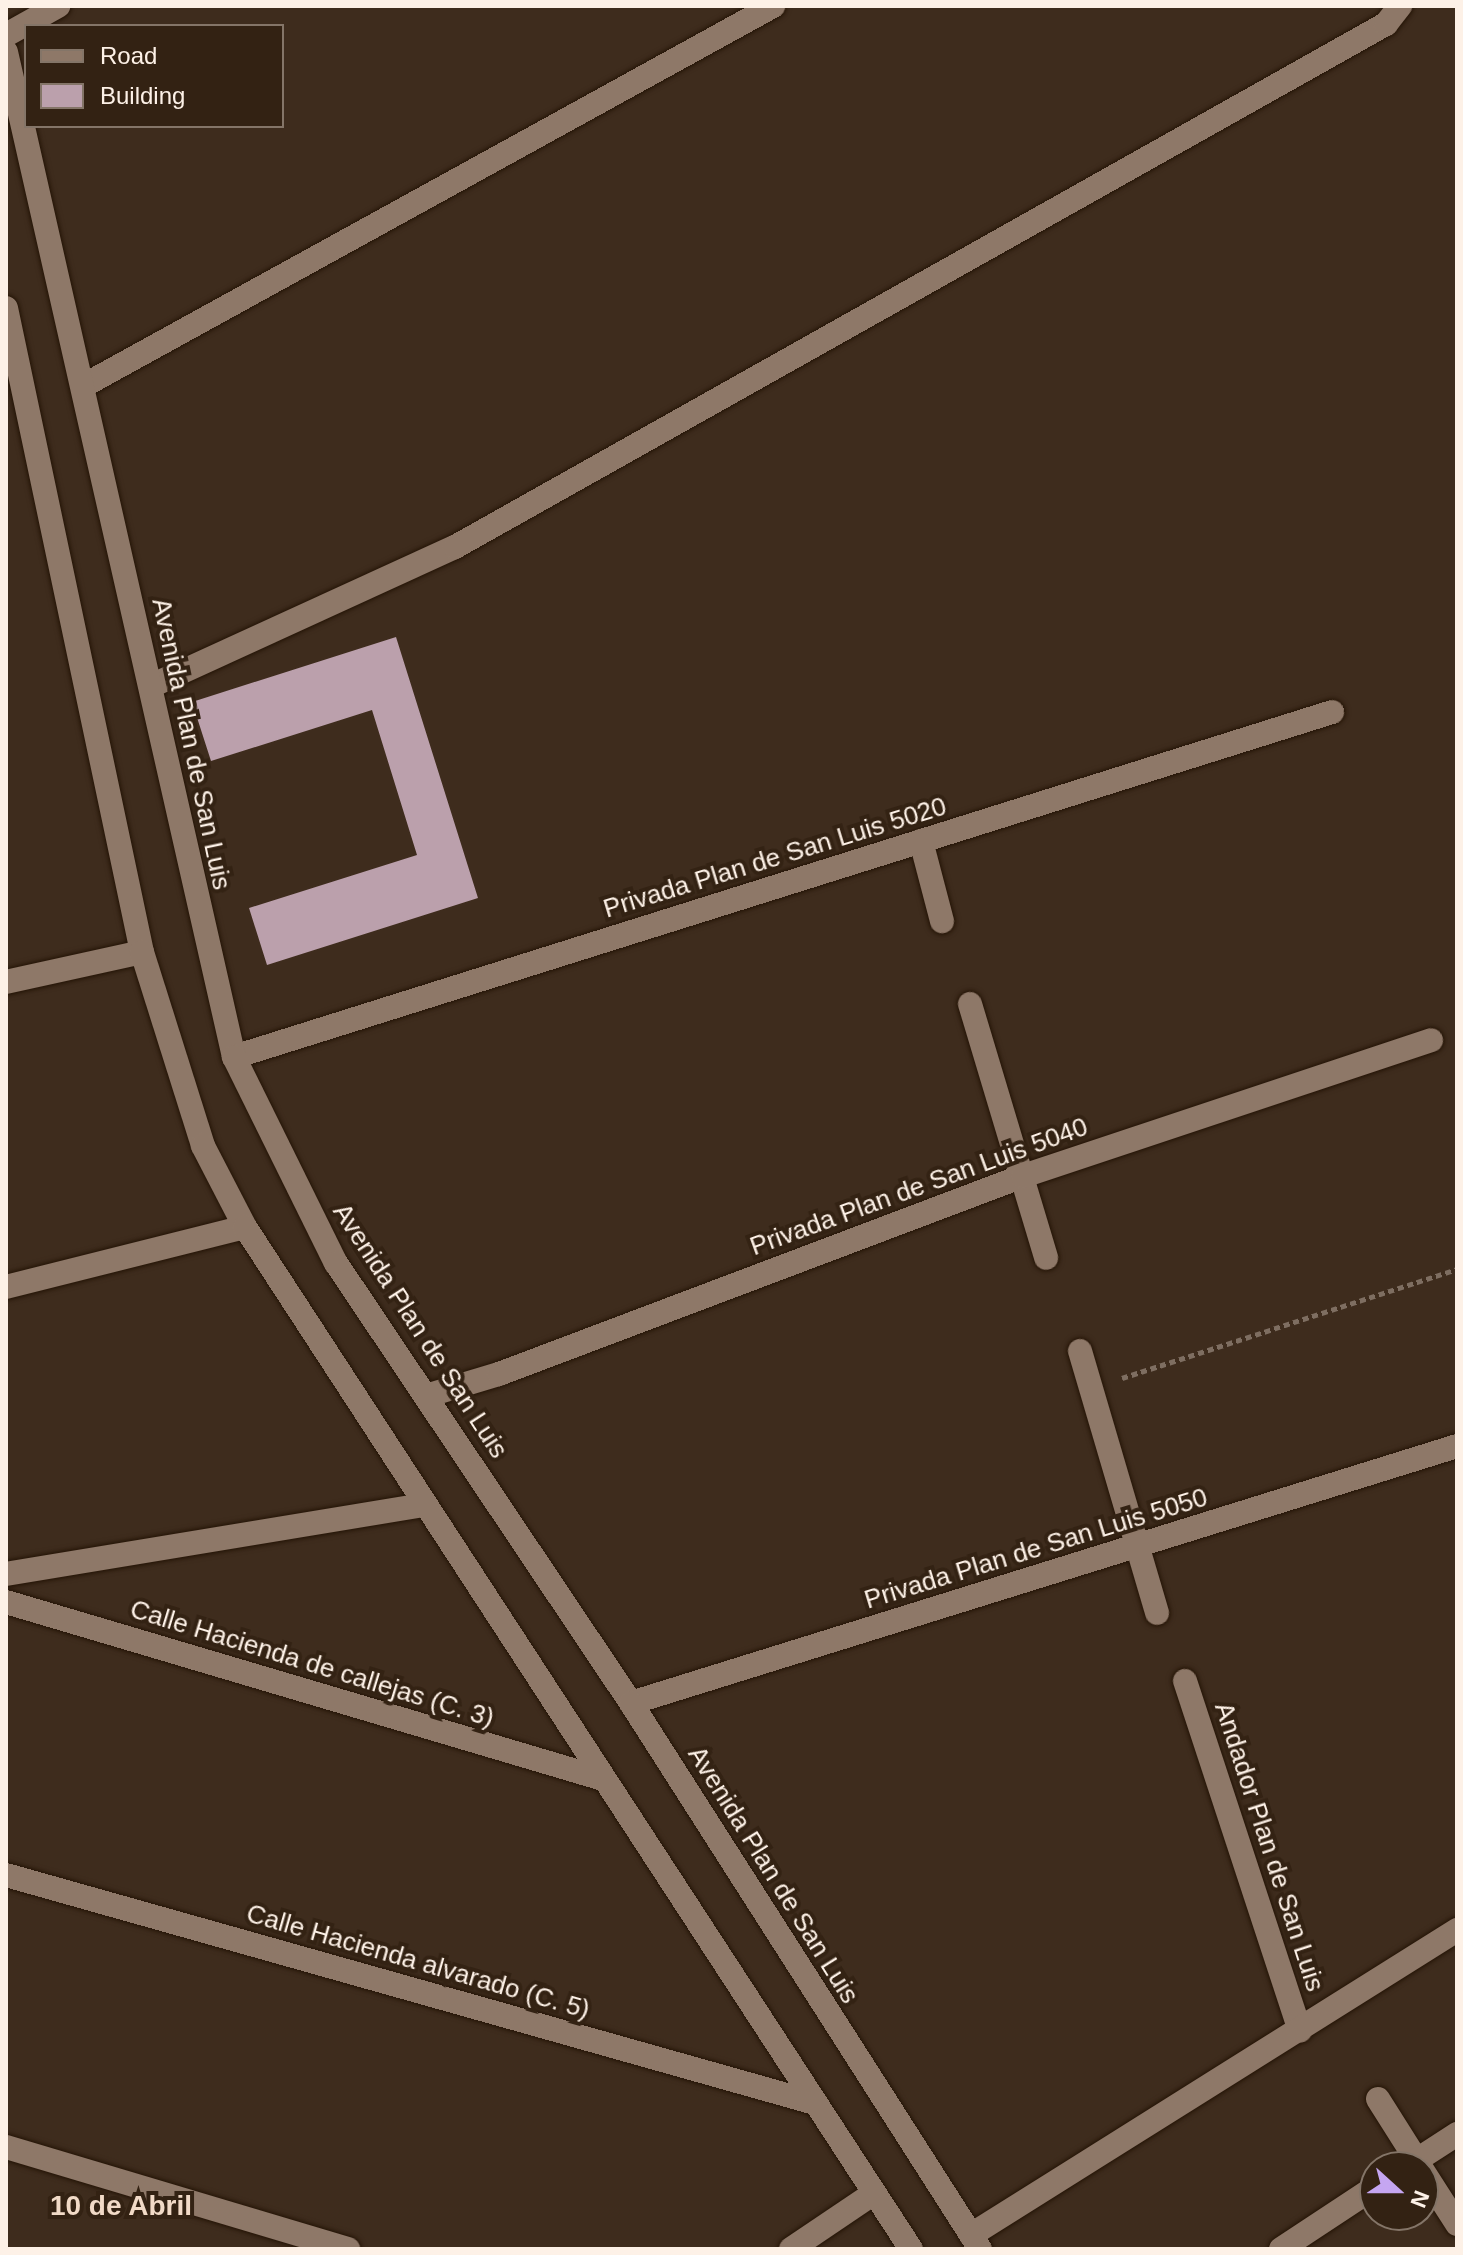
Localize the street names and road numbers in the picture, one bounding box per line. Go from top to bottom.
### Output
street label: Avenida Plan de San Luis [145,595,237,893]
street label: Privada Plan de San Luis 5020 [600,791,950,925]
street label: Privada Plan de San Luis 5040 [746,1111,1092,1263]
street label: Avenida Plan de San Luis [326,1198,514,1464]
street label: Privada Plan de San Luis 5050 [861,1482,1211,1616]
street label: Calle Hacienda de callejas (C. 3) [126,1594,498,1734]
street label: Andador Plan de San Luis [1207,1699,1331,1995]
street label: Avenida Plan de San Luis [681,1741,865,2009]
street label: Calle Hacienda alvarado (C. 5) [243,1898,593,2026]

